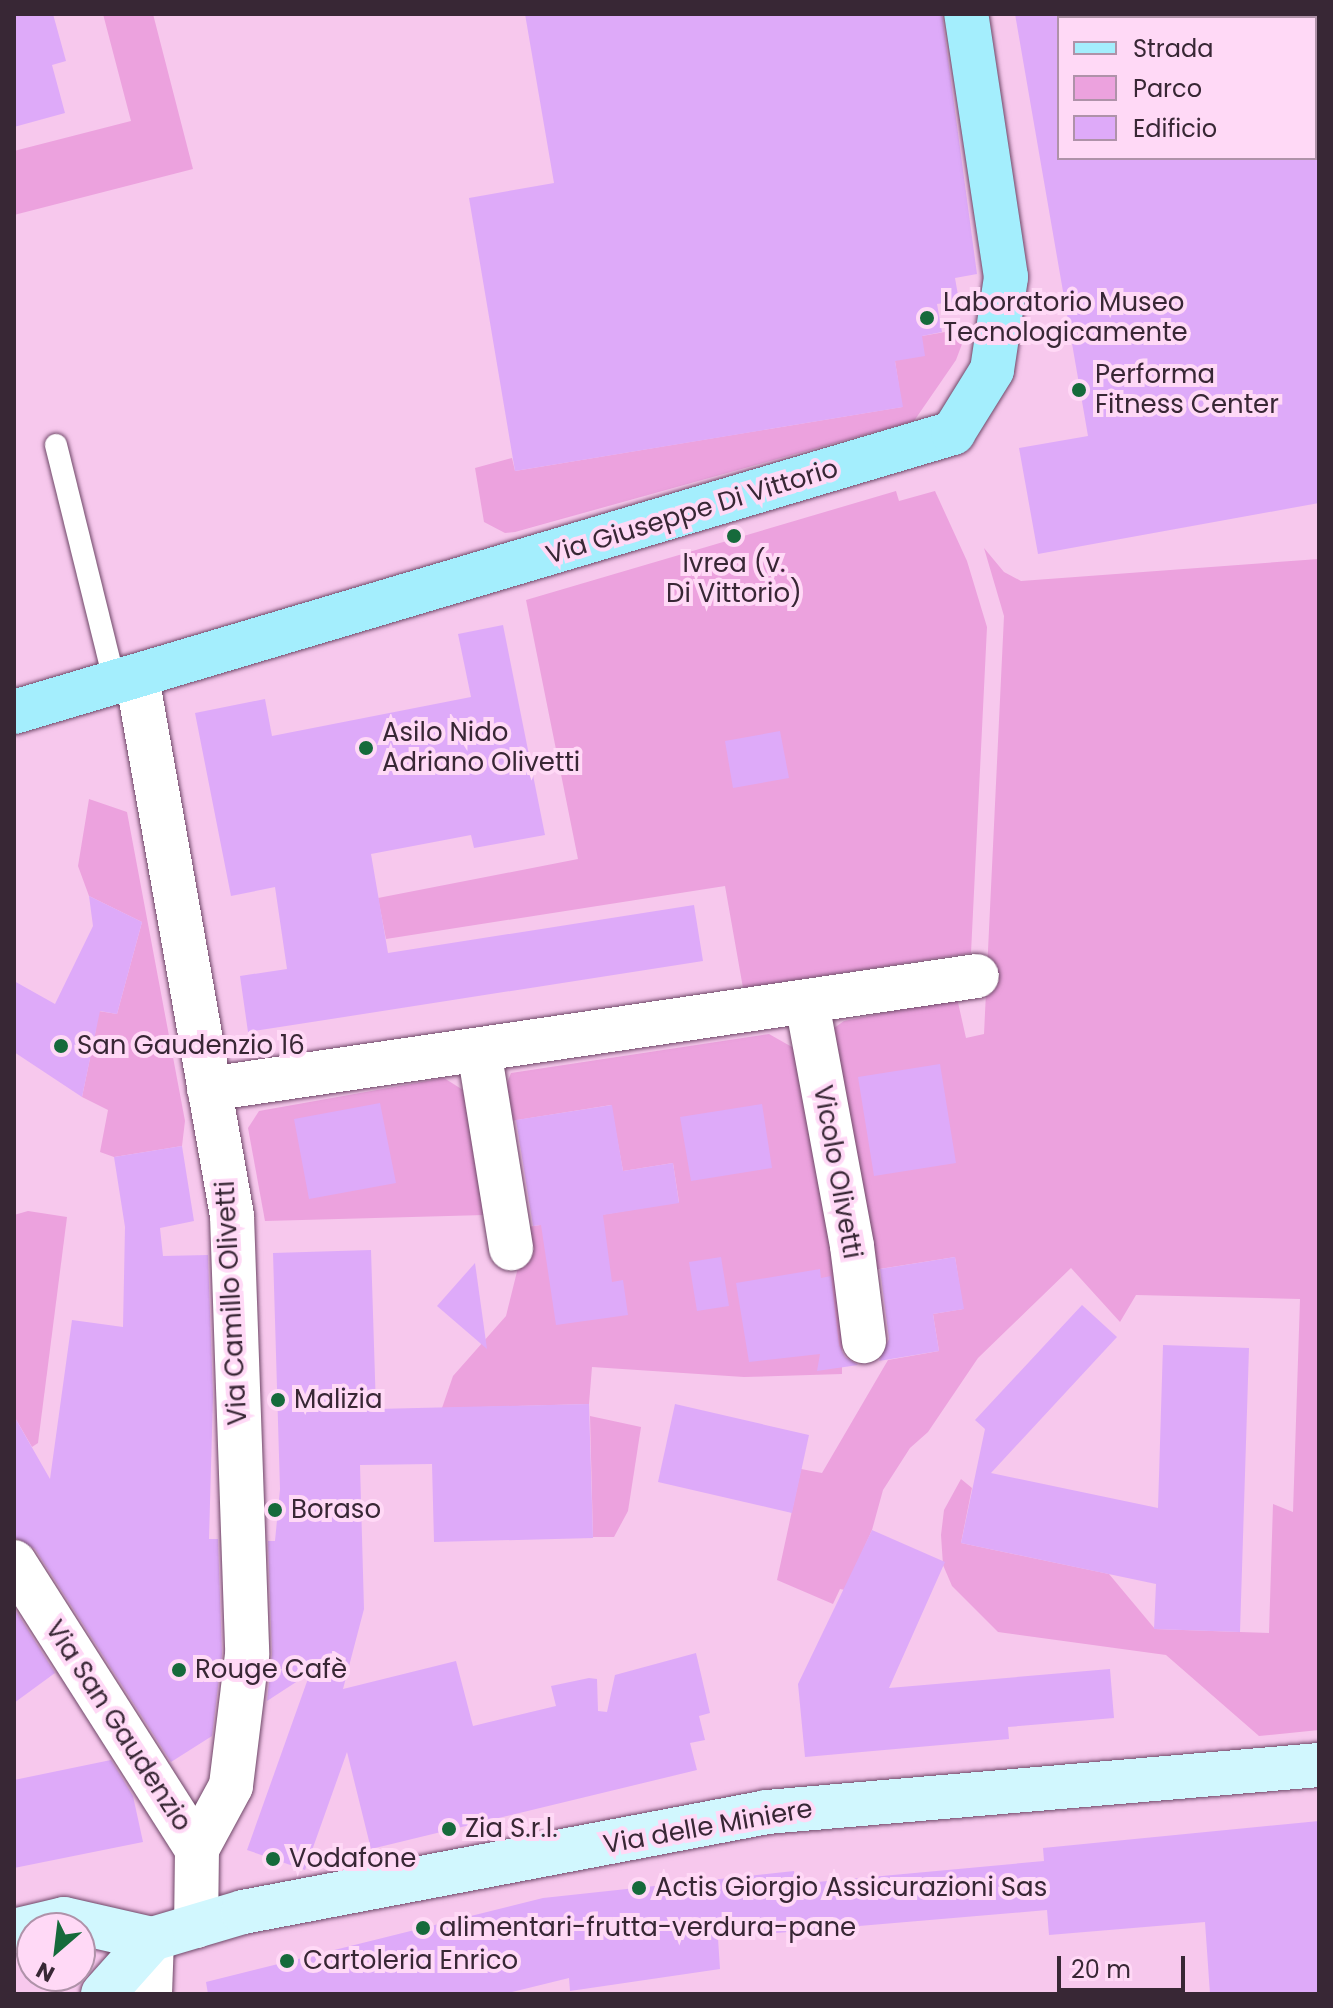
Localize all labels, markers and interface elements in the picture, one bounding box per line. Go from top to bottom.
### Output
legend [1057,16,1317,160]
text: Strada [1133,32,1213,65]
text: Parco [1133,72,1202,105]
text: Edificio [1133,112,1217,145]
place label: Laboratorio Museo Tecnologicamente [943,287,1188,348]
marker: Laboratorio Museo Tecnologicamente [918,309,936,327]
place label: Performa Fitness Center [1095,359,1279,420]
marker: Performa Fitness Center [1070,381,1088,399]
street label: Via Giuseppe Di Vittorio [542,453,842,571]
marker: Ivrea (v. Di Vittorio) [725,527,743,545]
place label: Ivrea (v. Di Vittorio) [666,548,802,610]
place label: Asilo Nido Adriano Olivetti [382,717,580,778]
marker: Asilo Nido Adriano Olivetti [357,739,375,757]
place label: San Gaudenzio 16 [77,1030,305,1062]
marker: San Gaudenzio 16 [52,1037,70,1055]
street label: Vicolo Olivetti [806,1083,868,1261]
street label: Via Camillo Olivetti [210,1180,254,1426]
place label: Malizia [294,1384,383,1416]
marker: Malizia [269,1391,287,1409]
place label: Boraso [291,1494,381,1526]
marker: Boraso [266,1501,284,1519]
street label: Via San Gaudenzio [38,1615,198,1837]
place label: Rouge Cafè [195,1654,347,1686]
marker: Rouge Cafè [170,1661,188,1679]
street label: Via delle Miniere [601,1793,815,1861]
place label: Zia S.r.l. [465,1813,558,1845]
marker: Zia S.r.l. [440,1820,458,1838]
place label: Vodafone [289,1843,416,1875]
marker: Vodafone [264,1850,282,1868]
place label: Actis Giorgio Assicurazioni Sas [655,1872,1047,1904]
marker: Actis Giorgio Assicurazioni Sas [630,1879,648,1897]
north arrow [16,1912,96,1992]
place label: alimentari-frutta-verdura-pane [439,1912,856,1944]
marker: alimentari-frutta-verdura-pane [414,1919,432,1937]
scale bar [1061,1940,1189,1990]
place label: Cartoleria Enrico [303,1945,518,1977]
marker: Cartoleria Enrico [278,1952,296,1970]
text: 20 m [1071,1953,1131,1986]
text: N [31,1954,60,1989]

